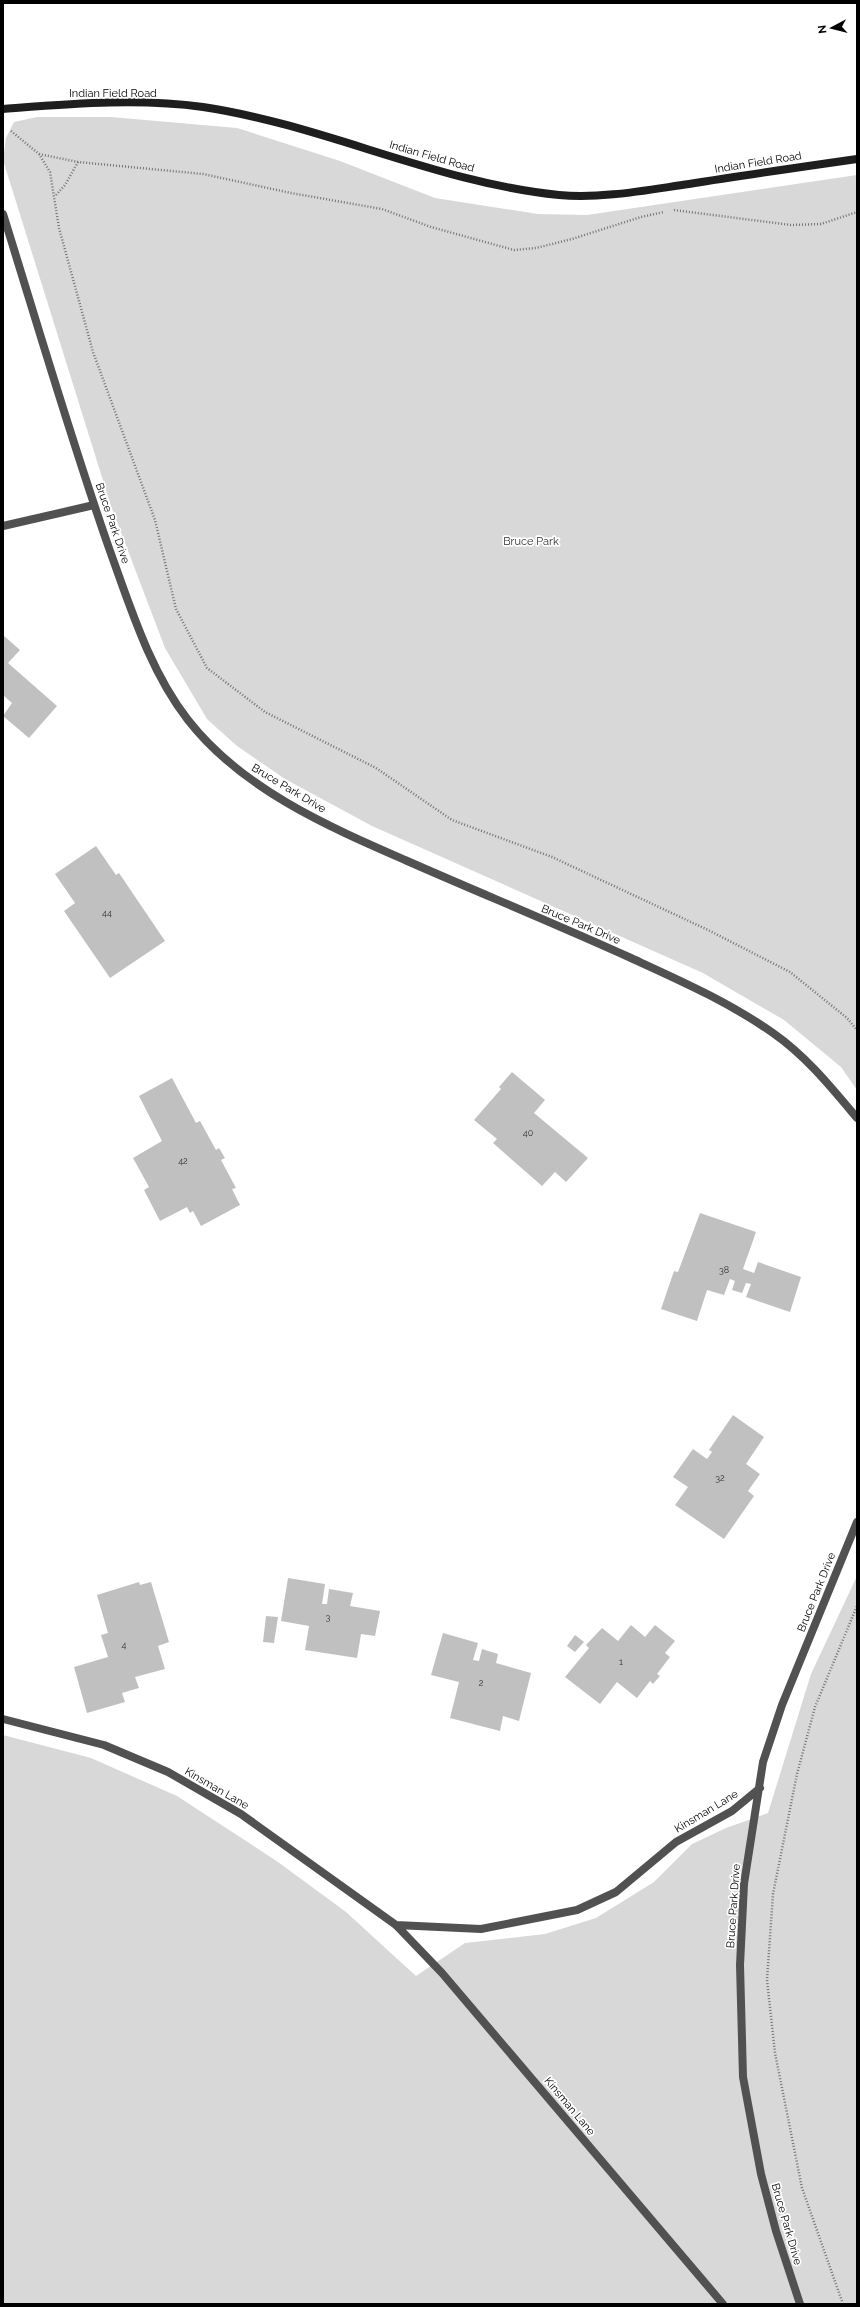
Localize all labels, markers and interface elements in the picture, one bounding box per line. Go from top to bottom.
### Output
north arrow [812,8,852,48]
text: N [816,24,830,34]
street label: Indian Field Road [69,87,157,100]
street label: Indian Field Road [388,138,476,175]
street label: Indian Field Road [714,149,803,176]
street label: Bruce Park Drive [93,481,133,566]
park label: Bruce Park [503,535,559,548]
street label: Bruce Park Drive [249,761,329,816]
street label: Bruce Park Drive [539,902,623,947]
house number: 44 [102,908,112,918]
house number: 40 [523,1128,534,1138]
house number: 42 [178,1156,188,1166]
house number: 38 [719,1265,729,1275]
house number: 32 [715,1473,725,1483]
street label: Bruce Park Drive [795,1550,839,1634]
house number: 3 [326,1612,331,1622]
house number: 4 [122,1640,127,1650]
house number: 1 [619,1657,623,1667]
house number: 2 [479,1678,484,1688]
street label: Kinsman Lane [182,1765,252,1812]
street label: Kinsman Lane [672,1787,741,1835]
street label: Bruce Park Drive [724,1863,743,1949]
street label: Kinsman Lane [542,2075,598,2138]
street label: Bruce Park Drive [769,2182,805,2267]

